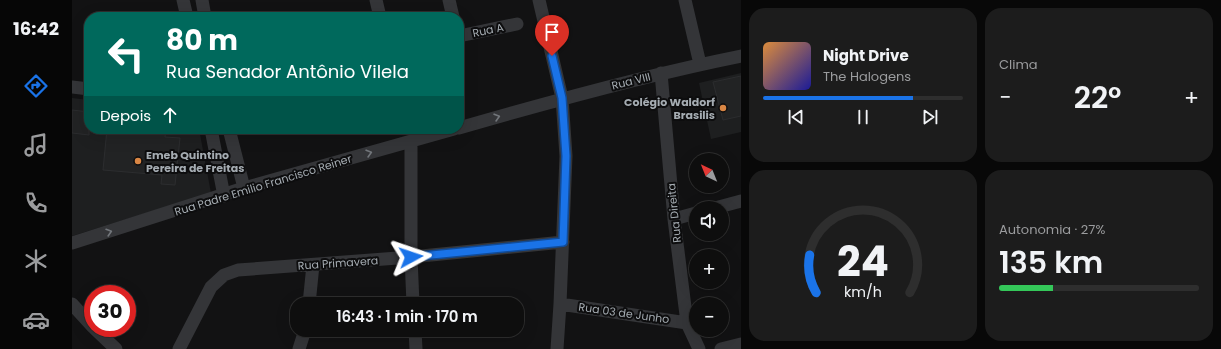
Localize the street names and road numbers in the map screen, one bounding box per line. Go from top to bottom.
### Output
street label: Rua A [471,19,506,41]
street label: Rua VIII [610,68,652,94]
street label: Rua Padre Emilio Francisco Reiner [173,150,353,220]
street label: Rua Direita [663,182,685,244]
street label: Rua Primavera [297,252,379,274]
street label: Rua 03 de Junho [578,299,670,327]

